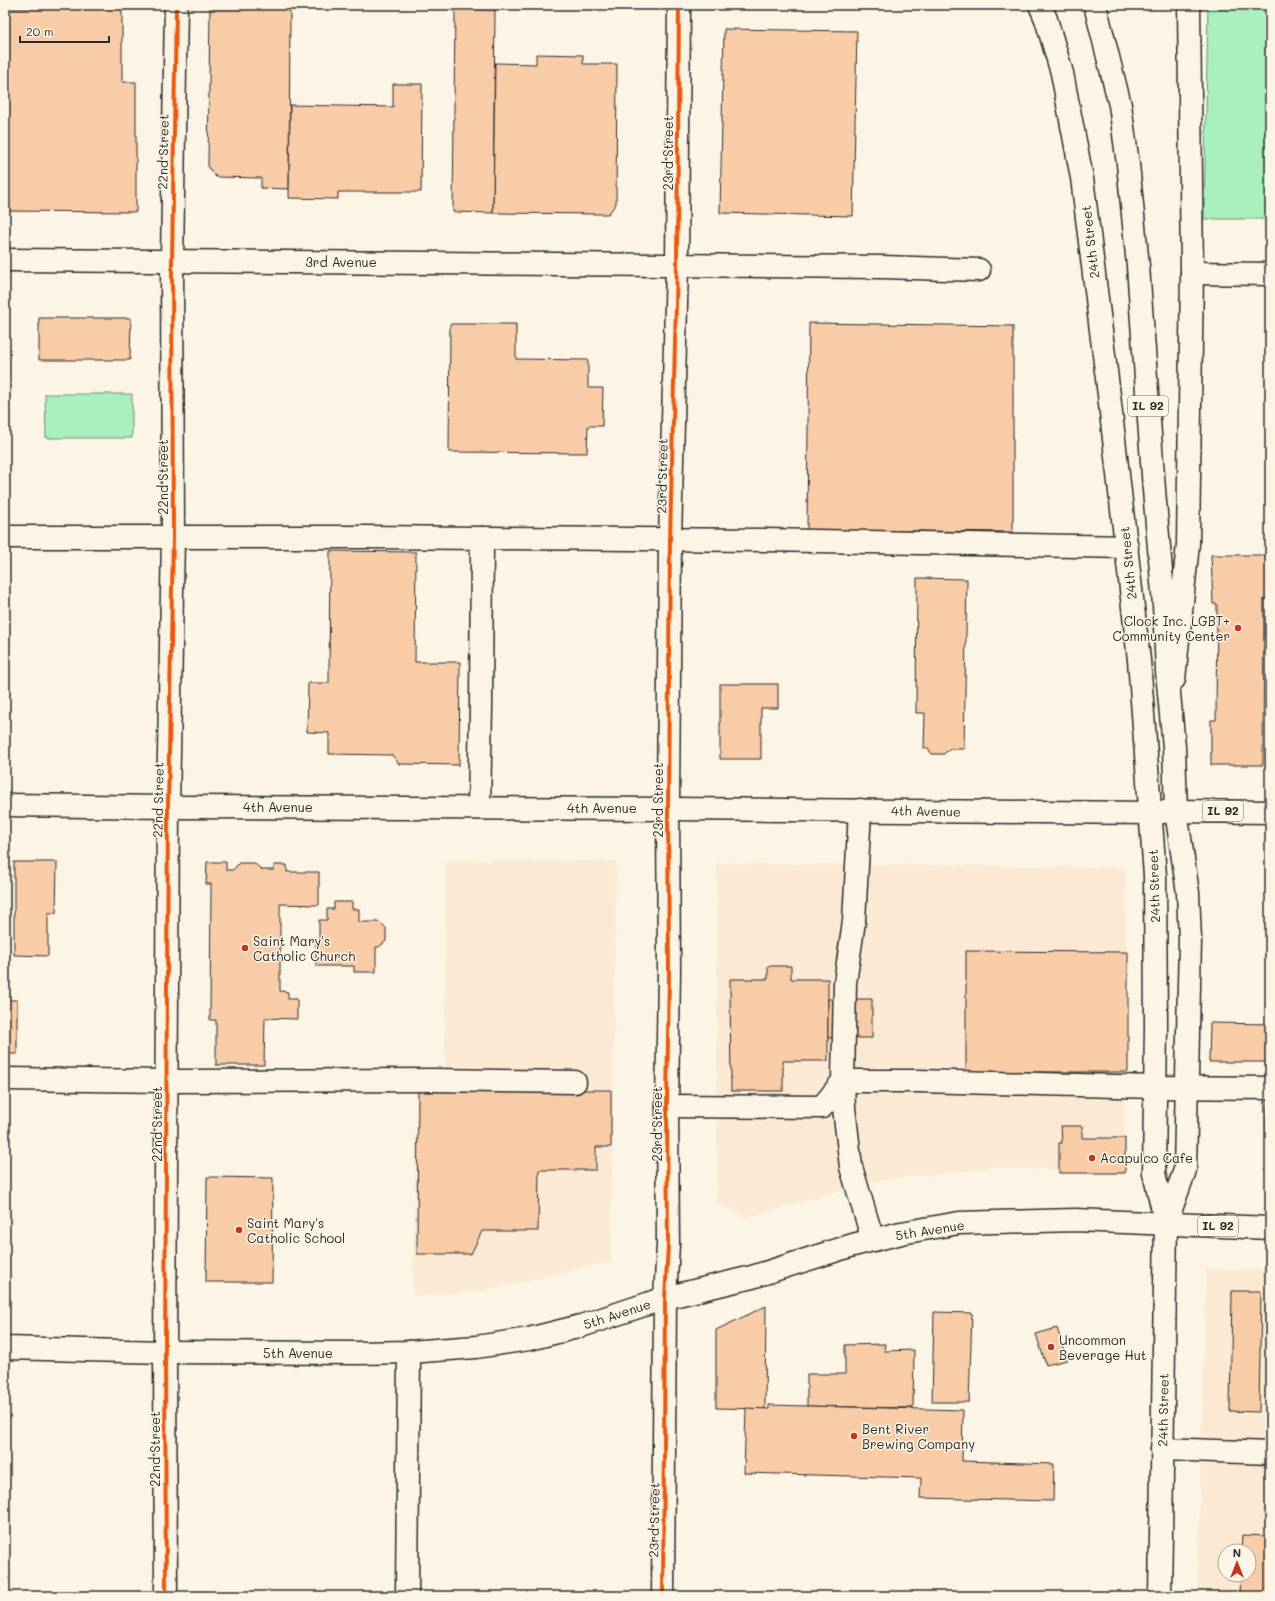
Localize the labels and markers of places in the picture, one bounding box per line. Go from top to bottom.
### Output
place label: Clock Inc. LGBT+ Community Center [1113,612,1230,644]
marker: Clock Inc. LGBT+ Community Center [1233,623,1243,633]
place label: Saint Mary's Catholic Church [253,932,355,964]
marker: Saint Mary's Catholic Church [240,943,250,953]
place label: Acapulco Cafe [1100,1149,1193,1166]
marker: Acapulco Cafe [1087,1153,1097,1163]
place label: Saint Mary's Catholic School [247,1214,345,1246]
marker: Saint Mary's Catholic School [234,1225,244,1235]
place label: Uncommon Beverage Hut [1059,1331,1147,1363]
marker: Uncommon Beverage Hut [1046,1342,1056,1352]
place label: Bent River Brewing Company [862,1420,975,1452]
marker: Bent River Brewing Company [849,1431,859,1441]

